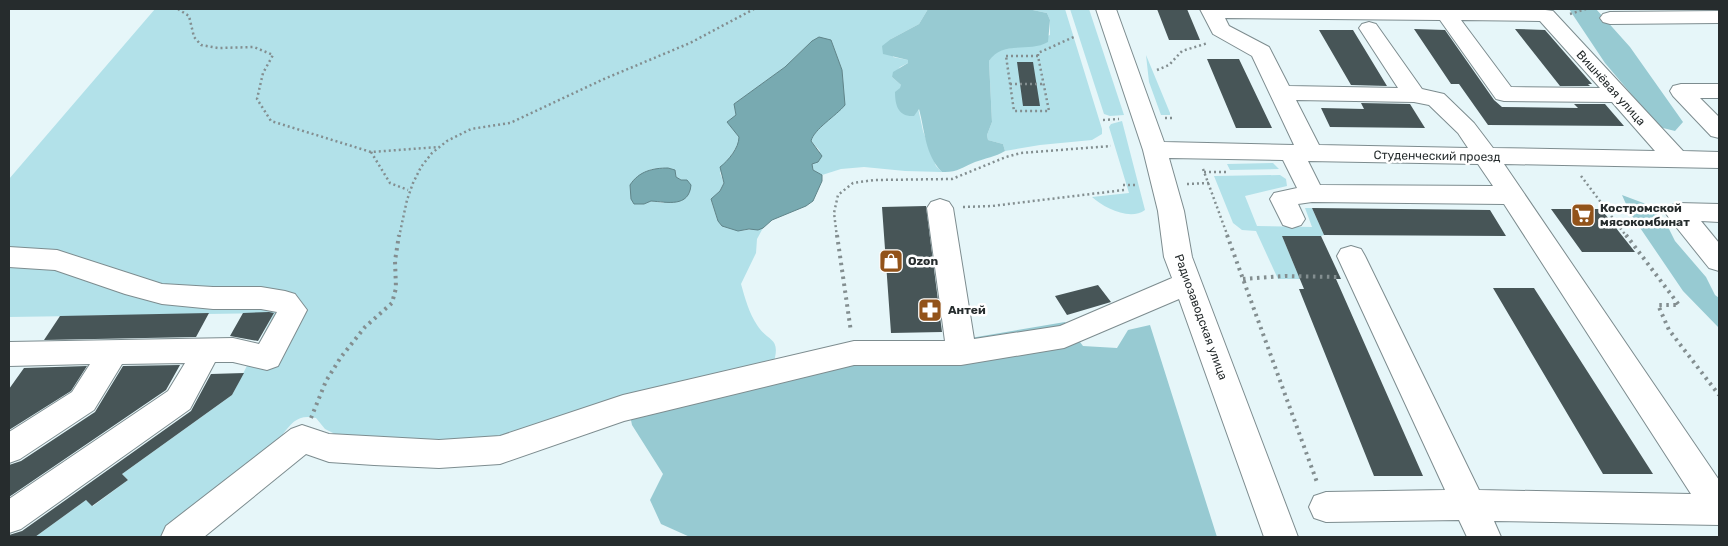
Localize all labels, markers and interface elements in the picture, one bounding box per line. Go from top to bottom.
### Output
street label: Вишнёвая улица [1574,48,1648,128]
street label: Студенческий проезд [1373,148,1501,164]
place label: Костромской мясокомбинат [1600,201,1690,229]
supermarket icon: Костромской мясокомбинат [1570,202,1596,228]
shop icon: Ozon [878,248,904,274]
street label: Радиозаводская улица [1172,252,1230,382]
place label: Ozon [908,254,938,268]
pharmacy icon: Антей [917,297,943,323]
place label: Антей [948,303,986,317]

